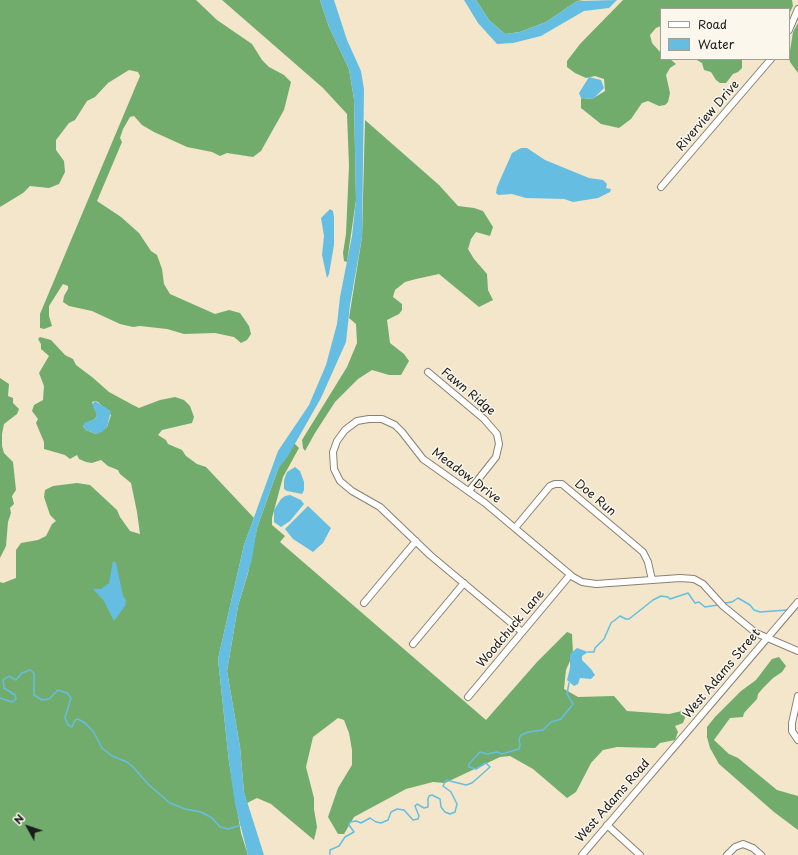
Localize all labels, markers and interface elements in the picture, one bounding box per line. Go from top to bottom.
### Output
legend [660,8,790,60]
text: Road [698,15,727,33]
text: Water [698,35,734,53]
street label: Riverview Drive [673,78,743,154]
street label: Fawn Ridge [438,365,498,419]
street label: Meadow Drive [429,445,503,507]
street label: Doe Run [572,477,618,519]
street label: Woodchuck Lane [474,587,548,671]
street label: West Adams Street [680,626,764,722]
street label: West Adams Road [573,756,653,846]
north arrow [8,807,48,847]
text: N [9,810,28,828]

